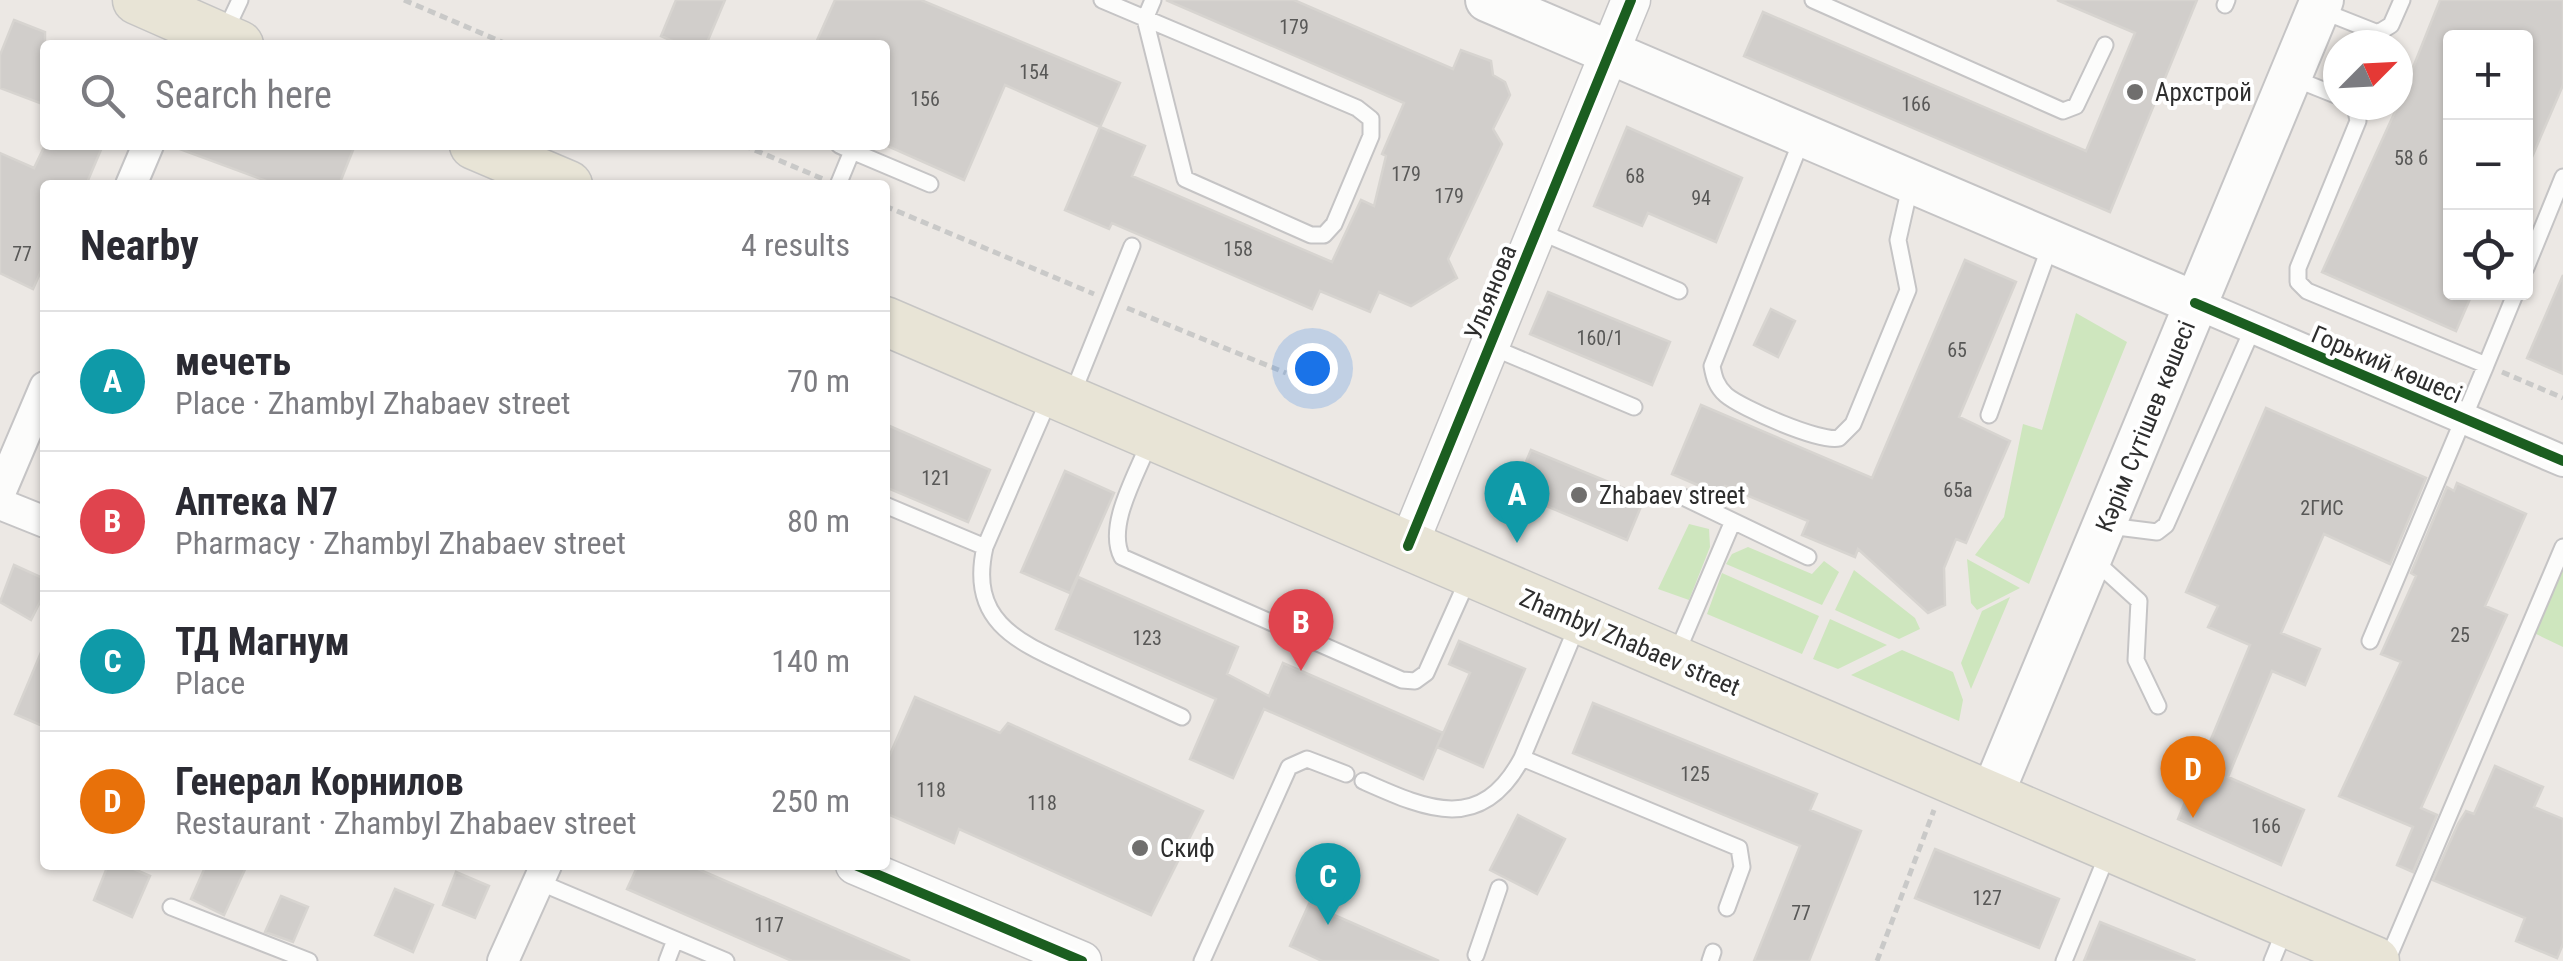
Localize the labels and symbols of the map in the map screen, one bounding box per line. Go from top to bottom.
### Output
house number: 179 [1279,15,1309,39]
north arrow [2323,30,2413,120]
house number: 154 [1019,60,1049,84]
place label: Архстрой [2155,78,2252,107]
marker: Архстрой [2124,81,2146,103]
house number: 156 [910,87,940,111]
house number: 166 [1901,92,1931,116]
house number: 58 б [2394,146,2428,170]
house number: 179 [1391,162,1421,186]
house number: 68 [1625,164,1645,188]
house number: 179 [1434,184,1464,208]
house number: 94 [1691,186,1711,210]
house number: 158 [1223,237,1253,261]
street label: Ульянова [1458,241,1523,344]
house number: 77 [12,242,32,266]
street label: Кәрім Сүтішев көшесі [2090,316,2201,536]
street label: Горький көшесі [2307,320,2466,409]
house number: 160/1 [1577,326,1623,350]
house number: 65 [1947,338,1967,362]
your location [1287,343,1338,394]
pin: A [1484,460,1550,543]
house number: 121 [921,466,951,490]
house number: 65а [1943,478,1973,502]
place label: Zhabaev street [1599,481,1745,510]
marker: Zhabaev street [1568,484,1590,506]
house number: 2ГИС [2300,496,2344,520]
street label: Zhambyl Zhabaev street [1515,583,1744,702]
pin: B [1268,588,1334,671]
house number: 25 [2450,623,2470,647]
house number: 123 [1132,626,1162,650]
pin: D [2160,736,2226,818]
house number: 125 [1680,762,1710,786]
house number: 118 [916,778,946,802]
house number: 118 [1027,791,1057,815]
house number: 166 [2251,814,2281,838]
place label: Скиф [1160,834,1215,863]
marker: Скиф [1129,837,1151,859]
pin: C [1296,842,1360,925]
house number: 127 [1972,886,2002,910]
house number: 77 [1791,901,1811,925]
house number: 117 [754,913,784,937]

